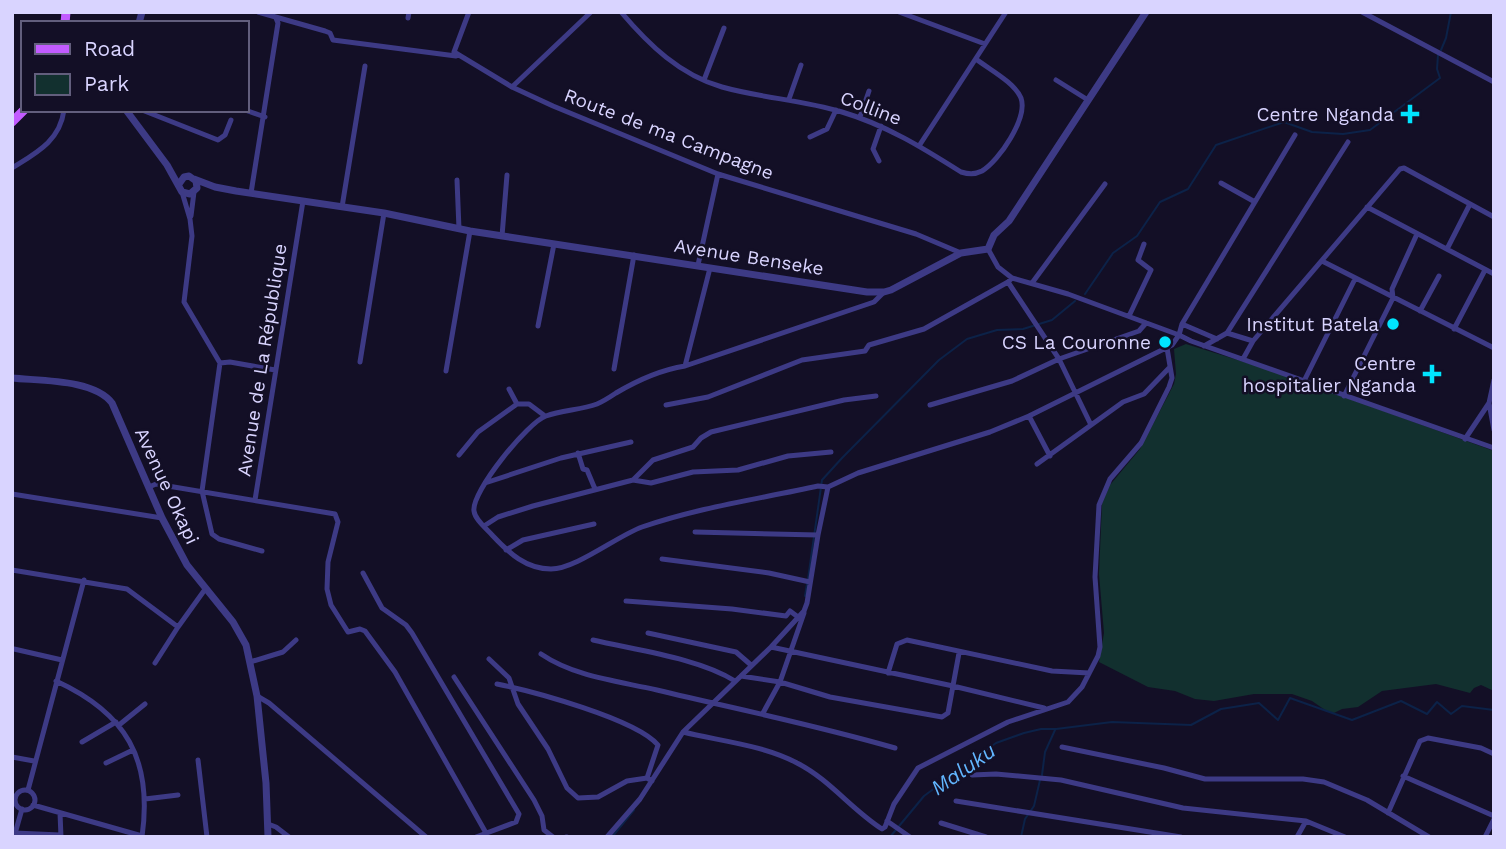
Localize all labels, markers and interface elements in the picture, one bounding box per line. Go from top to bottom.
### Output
legend [21,21,248,112]
text: Road [84,36,135,61]
text: Park [84,71,129,96]
street label: Route de ma Campagne [561,83,777,185]
street label: Colline [837,86,905,130]
place label: Centre Nganda [1256,103,1394,126]
marker: Centre Nganda [1400,104,1420,124]
street label: Avenue Benseke [673,234,825,280]
street label: Avenue de La République [232,242,292,478]
place label: Institut Batela [1246,313,1379,336]
marker: Institut Batela [1385,316,1401,332]
place label: CS La Couronne [1002,331,1151,354]
marker: CS La Couronne [1157,334,1173,350]
place label: Centre hospitalier Nganda [1242,352,1416,397]
marker: Centre hospitalier Nganda [1422,364,1442,384]
street label: Avenue Okapi [130,424,204,548]
water label: Maluku [926,738,1000,800]

